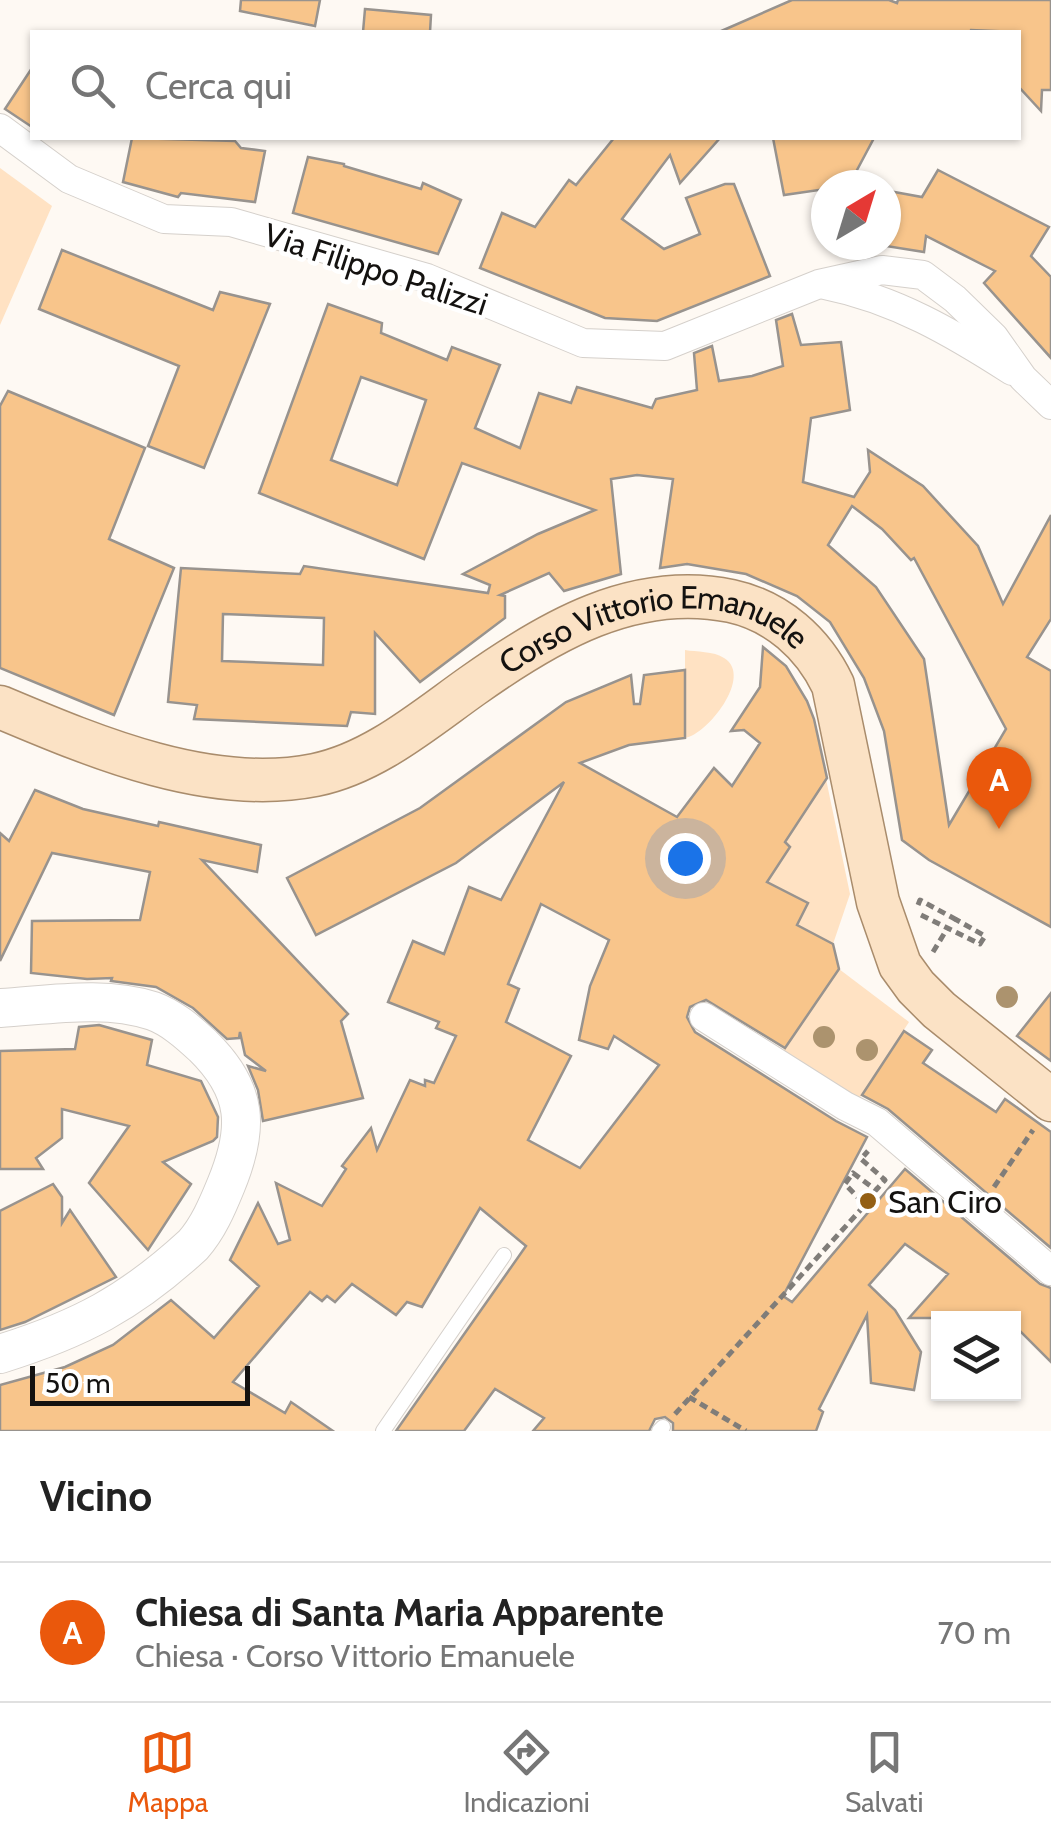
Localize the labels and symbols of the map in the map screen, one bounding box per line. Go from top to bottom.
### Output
north arrow [811,170,901,260]
street label: Via Filippo Palizzi [259,214,493,324]
text: Corso Vittorio Emanuele [491,577,817,682]
street label: Corso Vittorio Emanuele [485,633,817,695]
pin: A [966,746,1032,829]
your location [660,833,711,884]
place label: San Ciro [888,1182,1002,1221]
marker: San Ciro [857,1190,879,1212]
scale bar [30,1361,250,1406]

